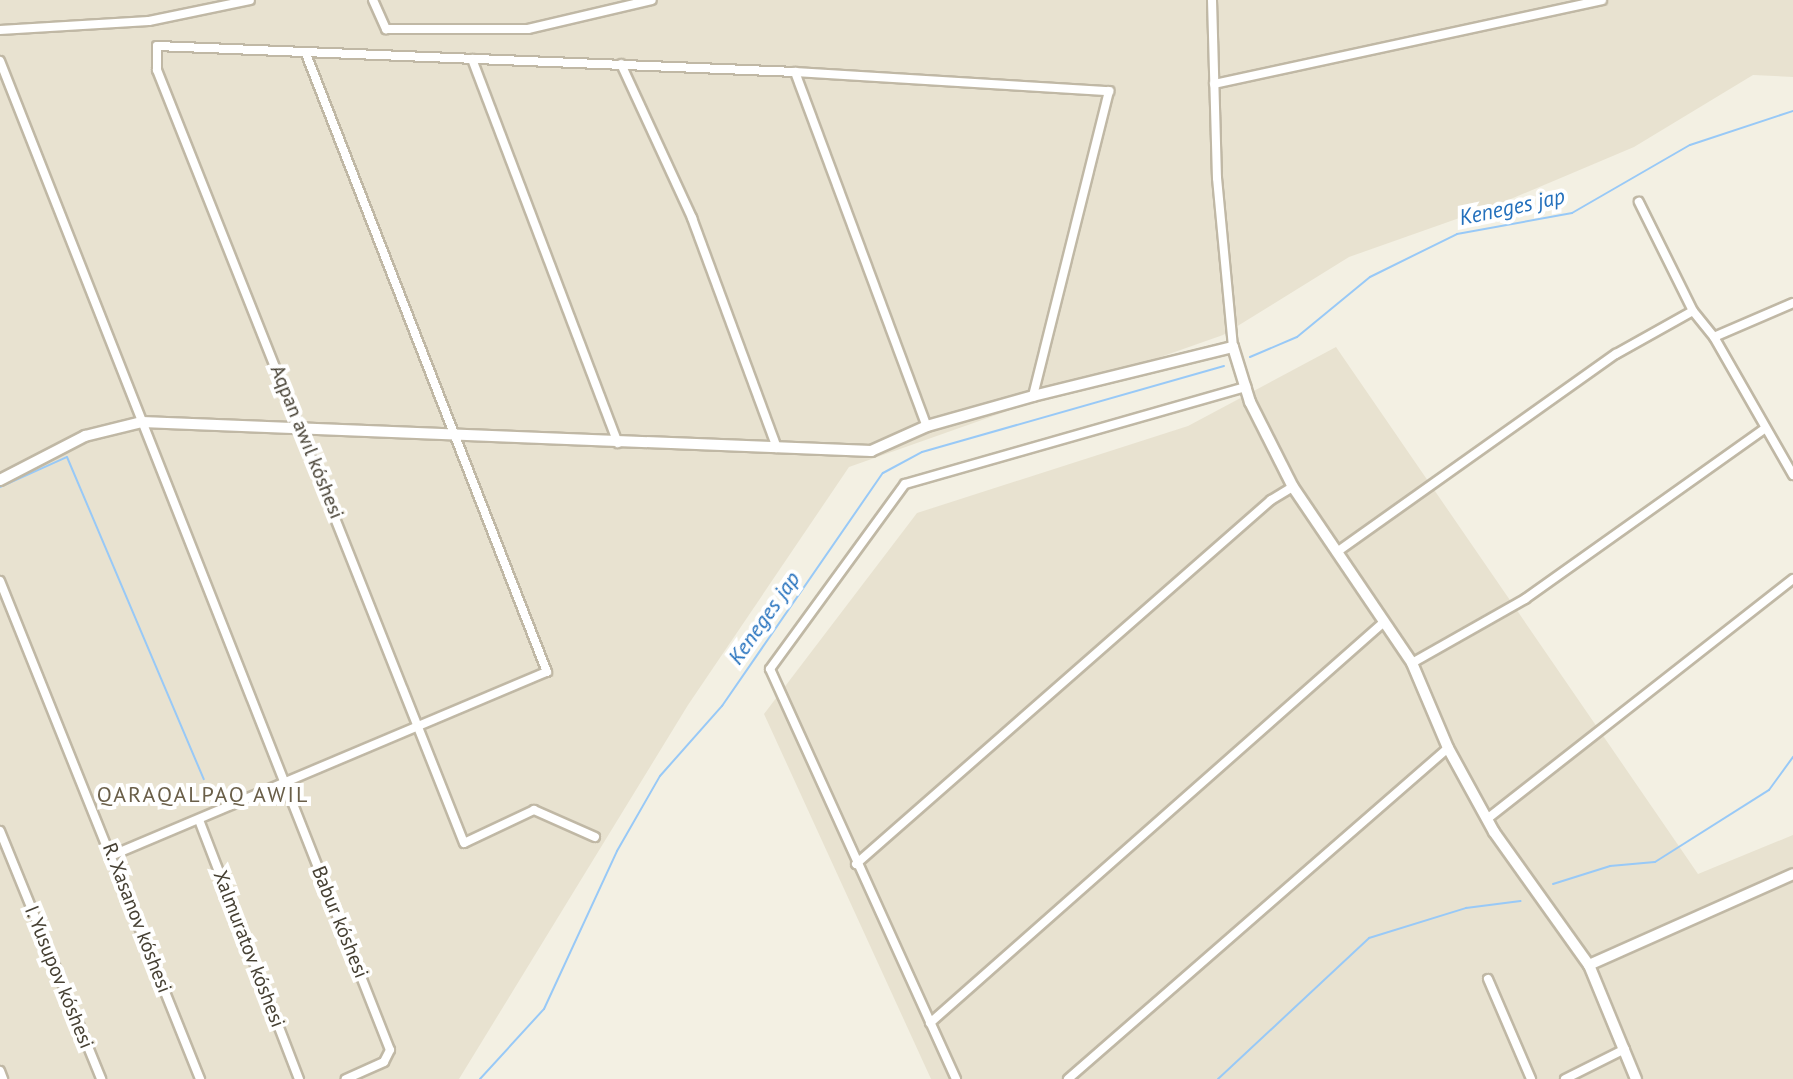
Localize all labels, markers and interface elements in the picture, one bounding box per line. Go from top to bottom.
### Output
water label: Keneges jap [1457,183,1567,231]
street label: Aqpan awıl kóshesi [265,362,349,522]
water label: Keneges jap [722,567,806,669]
district label: QARAQALPAQ AWIL [96,782,310,808]
street label: R. Xasanov kóshesi [97,838,177,998]
street label: Babur kóshesi [307,862,373,982]
street label: Xalmuratov kóshesi [208,867,290,1031]
street label: I. Yusupov kóshesi [19,901,99,1053]

